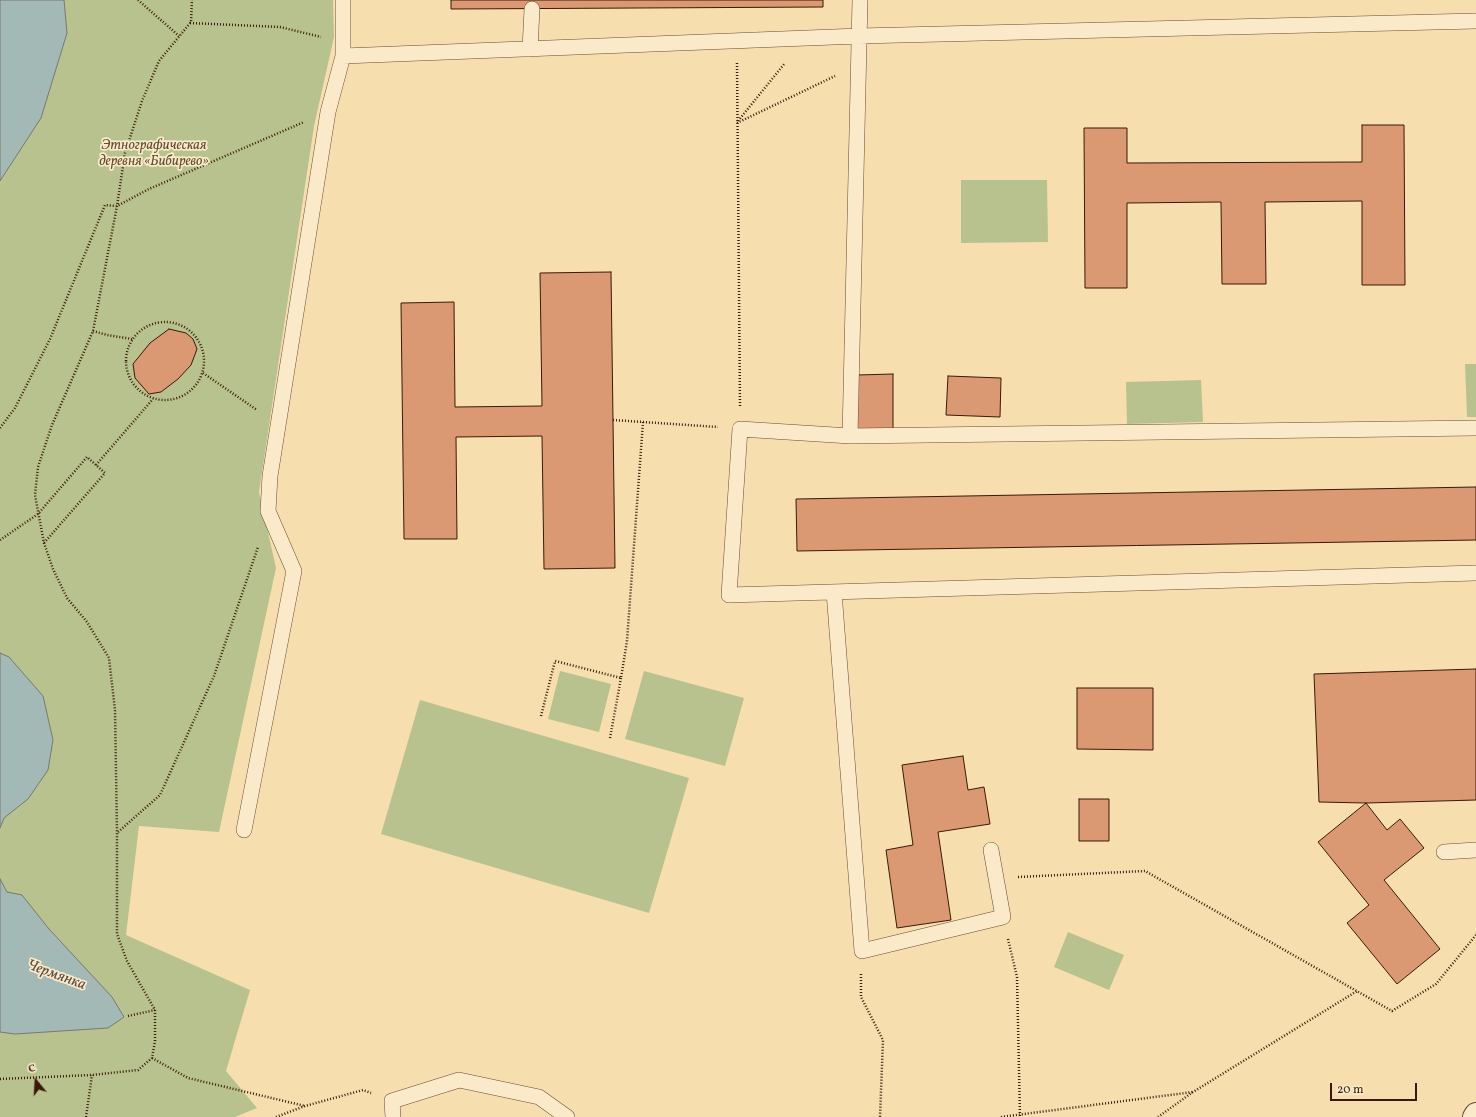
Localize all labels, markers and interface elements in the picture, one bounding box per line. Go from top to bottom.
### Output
park label: Этнографическая деревня «Бибирево» [99,138,209,170]
water label: Чермянка [24,957,88,995]
north arrow [16,1061,56,1101]
text: С [26,1061,38,1077]
scale bar [1332,1075,1419,1101]
text: 20 m [1337,1082,1364,1098]

